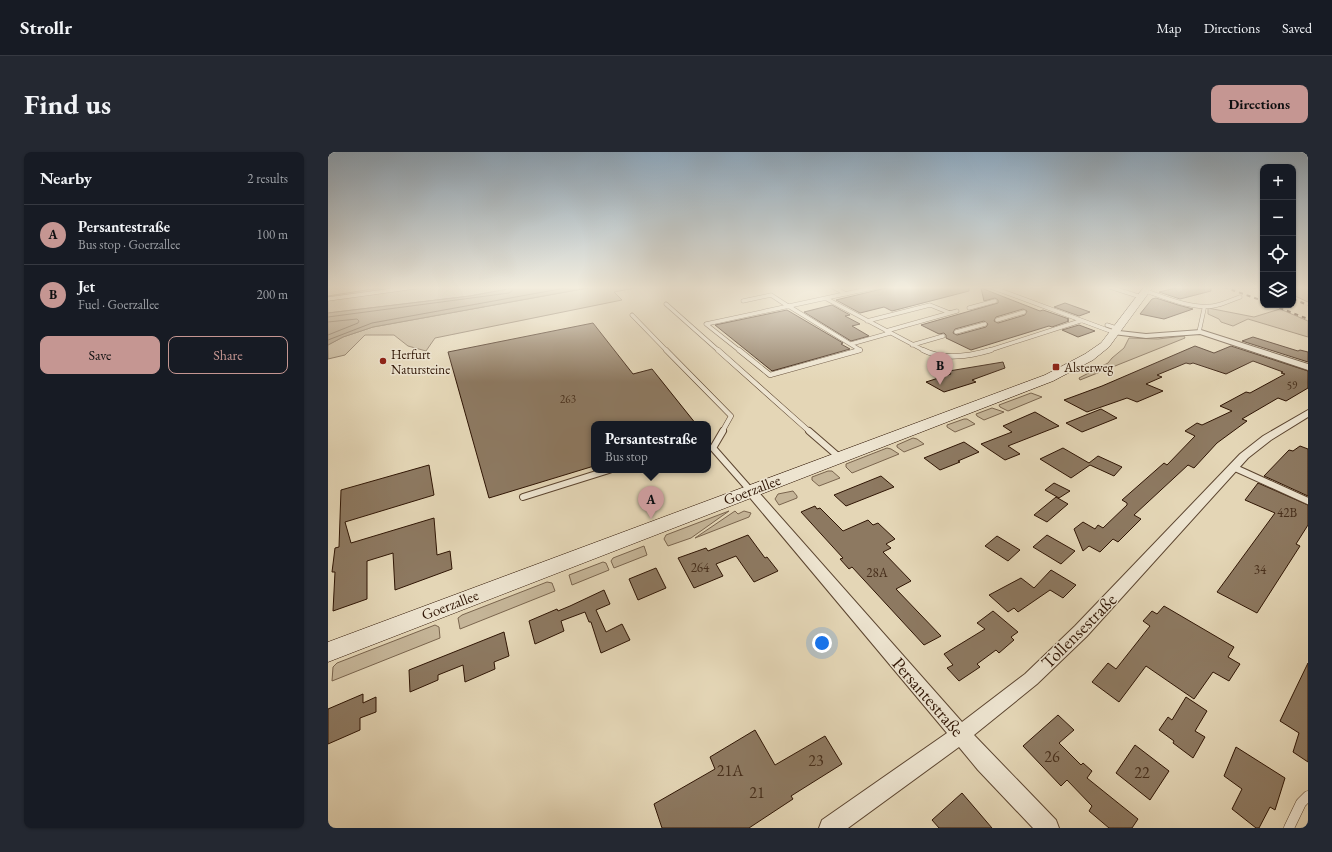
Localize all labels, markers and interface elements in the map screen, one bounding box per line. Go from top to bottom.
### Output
text: Strollr [20,15,72,40]
text: Map [1156,19,1182,37]
text: Directions [1204,19,1260,37]
text: Saved [1282,19,1312,37]
button: Directions [1211,85,1308,123]
text: Find us [24,86,111,122]
map controls [1260,164,1296,308]
button: + [1260,164,1296,200]
text: Nearby [40,167,92,189]
text: 2 results [247,170,288,187]
button: − [1260,200,1296,236]
text: Persantestraße [78,217,170,236]
text: A [48,226,58,243]
text: 100 m [257,226,288,243]
text: Bus stop · Goerzallee [78,236,180,253]
button: locate [1260,236,1296,272]
button: layers [1260,272,1296,308]
text: Jet [78,277,95,296]
text: B [49,286,57,303]
text: 200 m [257,286,288,303]
text: Fuel · Goerzallee [78,296,159,313]
button: Save [40,336,160,374]
button: Share [168,336,288,374]
place label: Herfurt Natursteine [391,346,450,378]
pin: B [927,352,953,385]
marker: Herfurt Natursteine [378,356,388,366]
place label: Alsterweg [1063,359,1113,376]
marker: Alsterweg [1051,362,1061,372]
house number: 59 [1287,378,1298,392]
house number: 263 [560,392,576,406]
popup [591,421,711,473]
text: Persantestraße [605,429,697,448]
text: Bus stop [605,448,648,465]
street label: Goerzallee [721,470,783,509]
pin: A [638,486,664,519]
house number: 42B [1277,504,1297,521]
house number: 264 [691,559,710,576]
house number: 34 [1254,561,1267,578]
house number: 28A [866,564,889,581]
street label: Goerzallee [419,585,481,624]
street label: Tollensestraße [1036,588,1121,673]
your location [812,633,832,653]
street label: Persantestraße [888,652,969,741]
house number: 26 [1044,746,1060,767]
house number: 23 [808,750,824,771]
house number: 21A [717,760,744,781]
house number: 22 [1134,762,1150,783]
house number: 21 [749,782,765,803]

